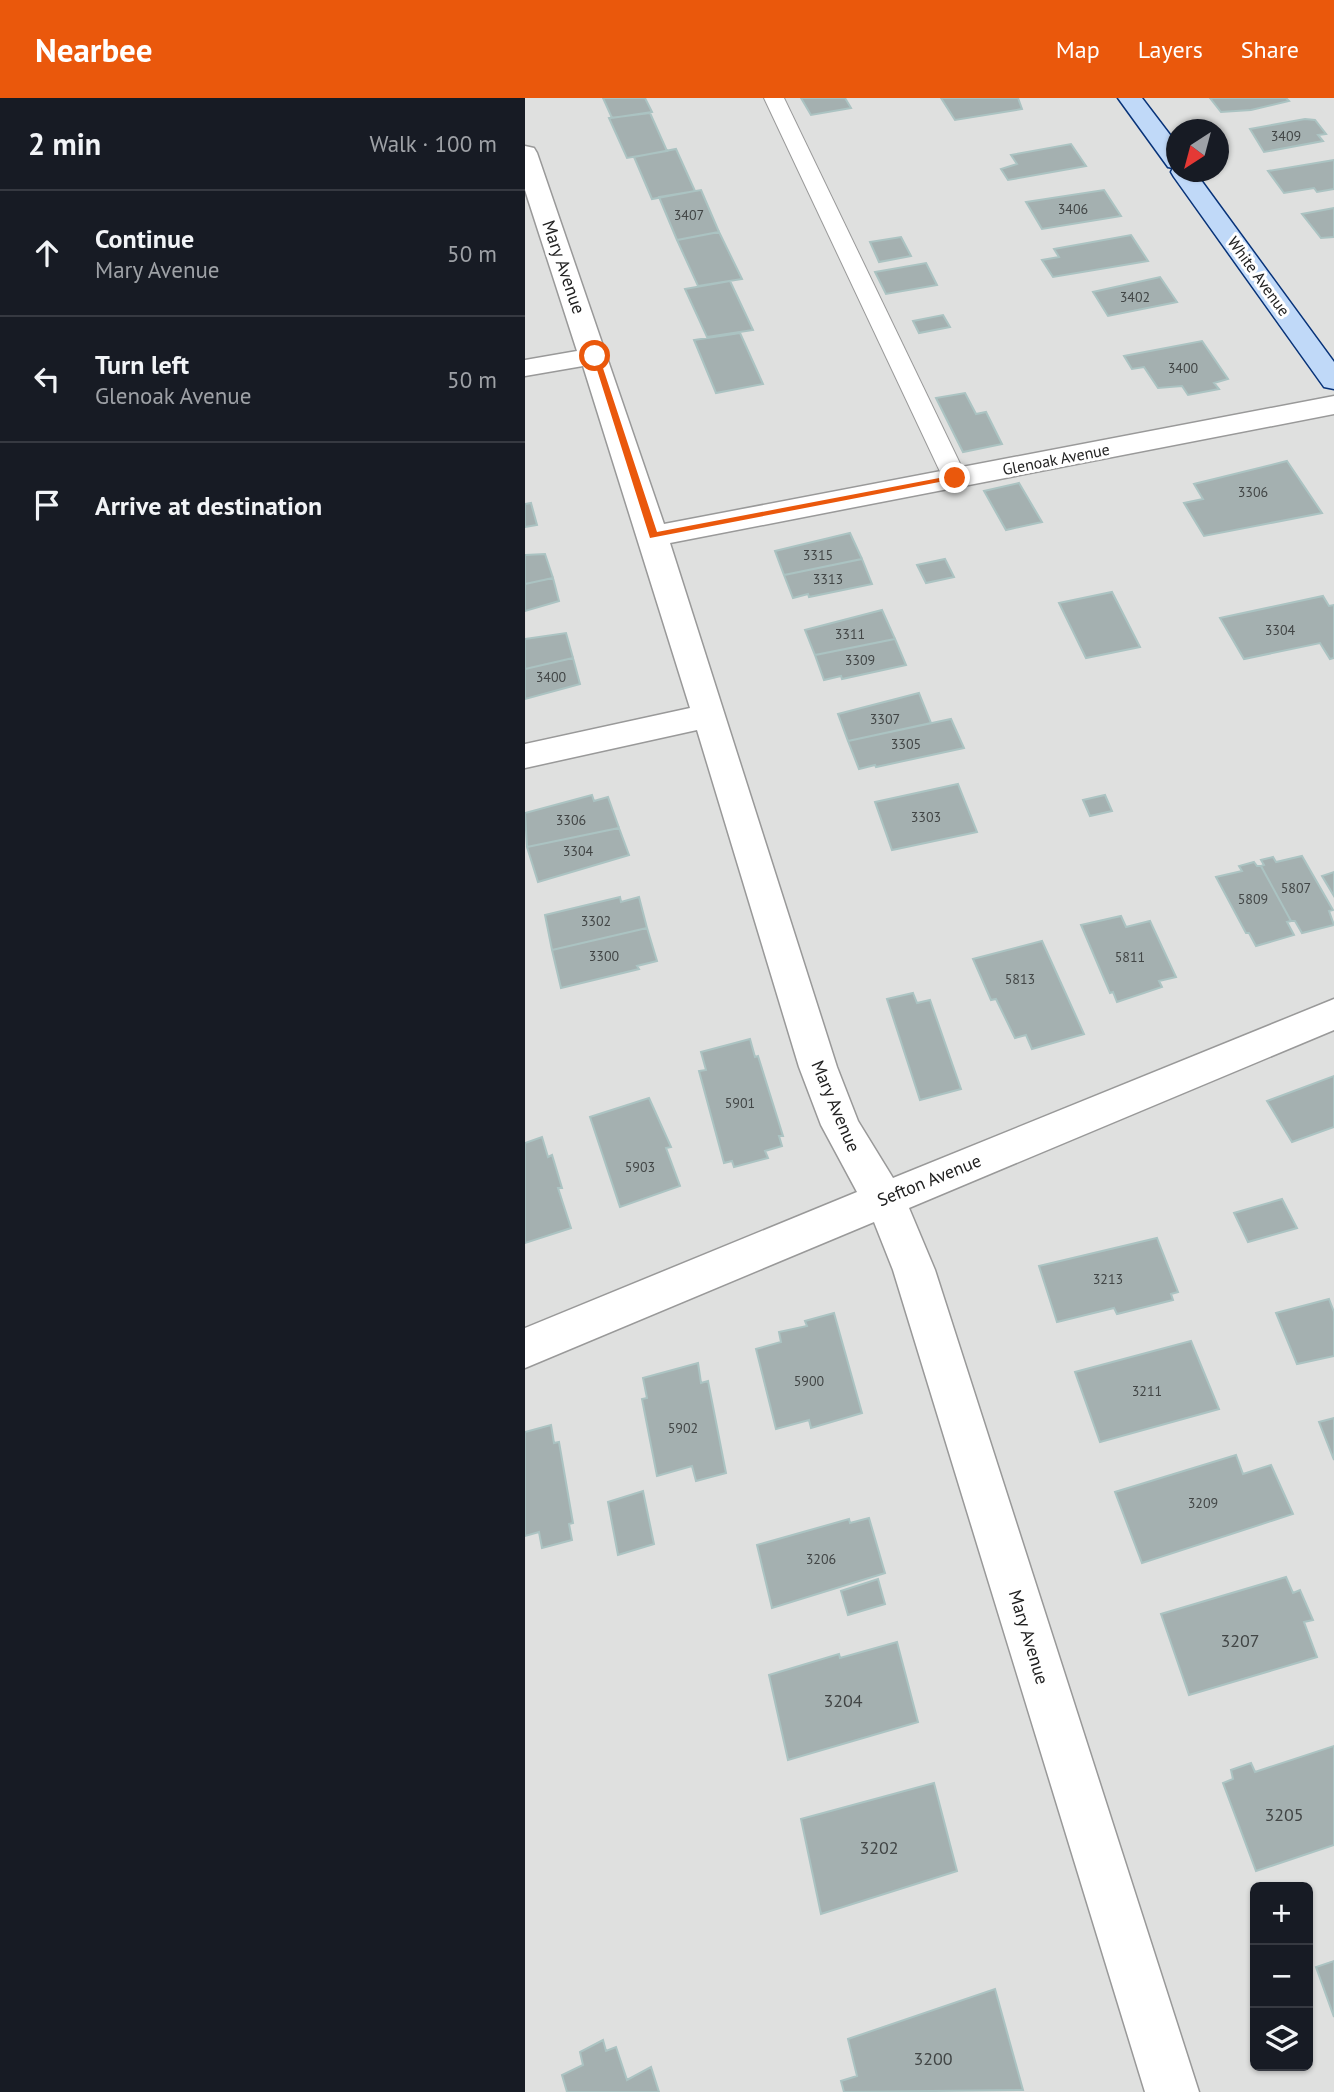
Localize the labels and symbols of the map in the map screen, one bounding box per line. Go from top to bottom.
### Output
north arrow [1166,119,1229,182]
house number: 3409 [1271,127,1301,145]
house number: 3406 [1058,200,1088,218]
house number: 3407 [674,206,704,224]
street label: Mary Avenue [537,217,591,317]
street label: White Avenue [1223,232,1295,320]
house number: 3402 [1120,288,1150,306]
route start [579,340,610,371]
house number: 3400 [1168,359,1199,377]
street label: Glenoak Avenue [1001,439,1111,479]
route end [939,462,970,493]
house number: 3306 [1238,483,1268,501]
house number: 3315 [803,546,833,564]
house number: 3313 [813,570,843,588]
house number: 3304 [1265,621,1296,639]
house number: 3311 [835,625,865,643]
house number: 3309 [845,651,875,669]
house number: 3400 [536,668,567,686]
house number: 3307 [870,710,900,728]
house number: 3305 [891,735,921,753]
house number: 3303 [911,808,941,826]
house number: 3306 [556,811,586,829]
house number: 3304 [563,842,594,860]
house number: 5807 [1281,879,1311,897]
house number: 5809 [1238,890,1268,908]
house number: 3302 [581,912,611,930]
house number: 3300 [589,947,620,965]
house number: 5811 [1115,948,1145,966]
house number: 5813 [1005,970,1035,988]
street label: Mary Avenue [806,1057,866,1155]
house number: 5901 [725,1094,755,1112]
street label: Sefton Avenue [874,1149,984,1211]
house number: 5903 [625,1158,655,1176]
house number: 3213 [1093,1270,1123,1288]
house number: 5900 [794,1372,825,1390]
house number: 3211 [1132,1382,1162,1400]
house number: 5902 [668,1419,698,1437]
house number: 3209 [1188,1494,1218,1512]
house number: 3206 [806,1550,836,1568]
street label: Mary Avenue [1004,1587,1054,1687]
house number: 3207 [1220,1629,1260,1652]
house number: 3204 [823,1689,863,1712]
house number: 3205 [1264,1803,1304,1826]
house number: 3202 [859,1836,899,1859]
house number: 3200 [913,2047,953,2070]

